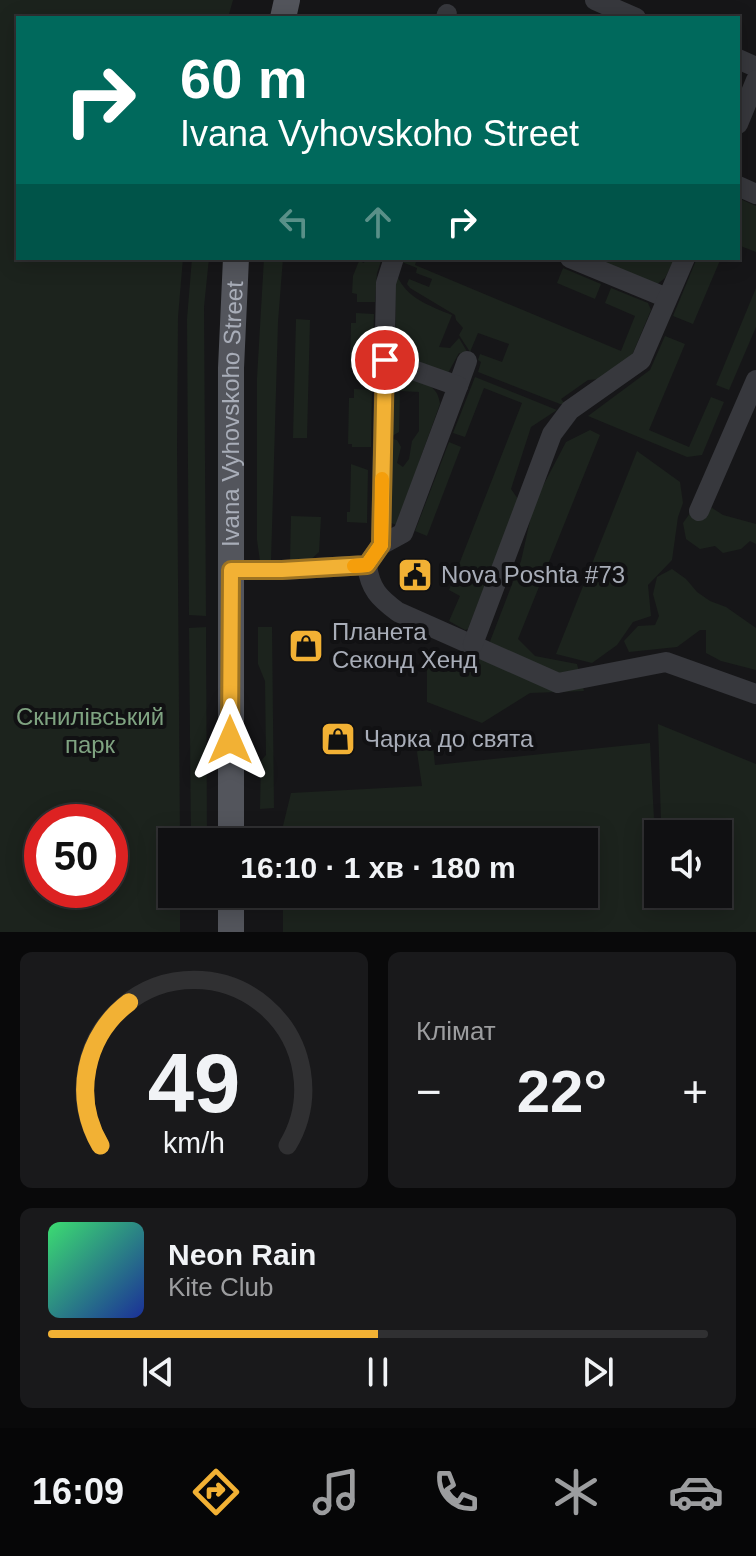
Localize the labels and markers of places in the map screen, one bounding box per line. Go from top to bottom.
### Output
pin [351,326,419,394]
public building icon: Nova Poshta #73 [396,556,434,594]
place label: Nova Poshta #73 [441,561,625,588]
place label: Планета Секонд Хенд [332,618,477,673]
shop icon: Планета Секонд Хенд [287,627,325,665]
shop icon: Чарка до свята [319,720,357,758]
place label: Чарка до свята [364,725,534,752]

